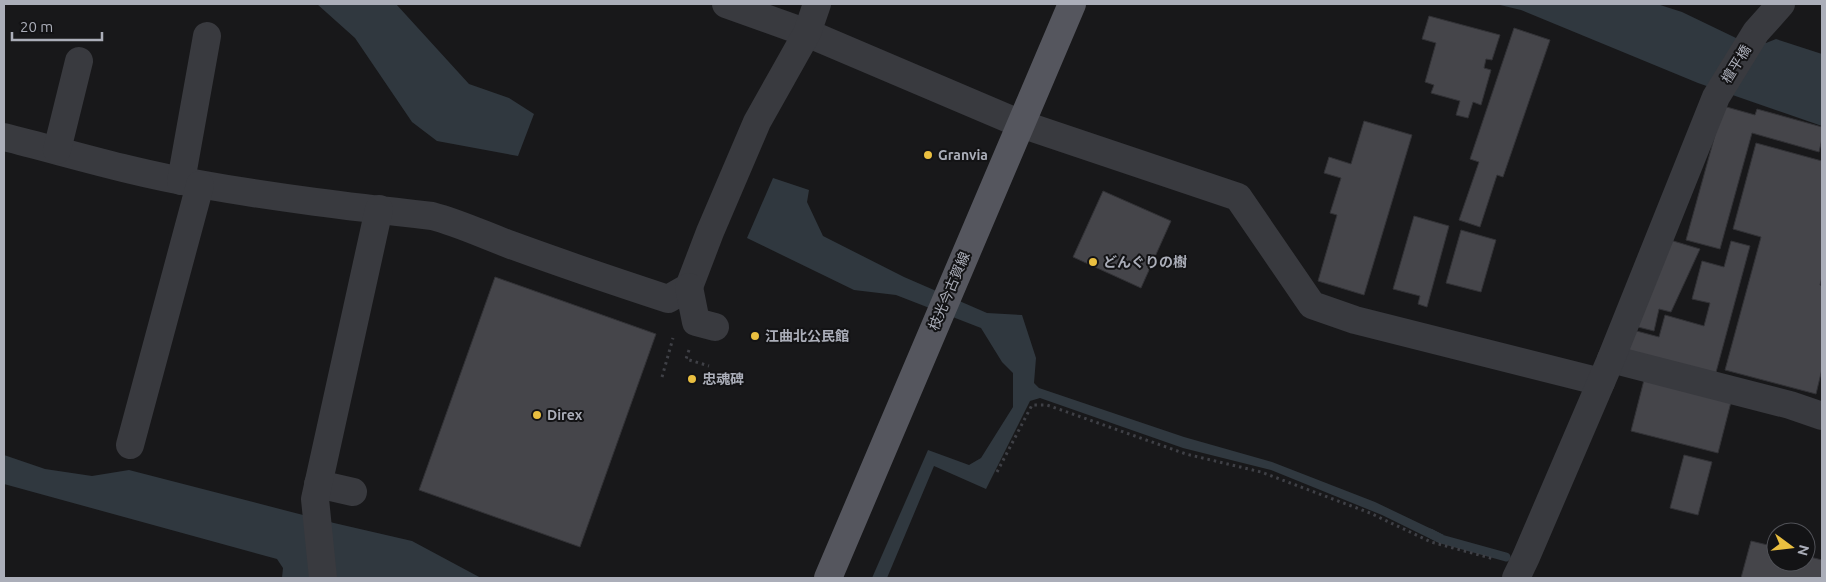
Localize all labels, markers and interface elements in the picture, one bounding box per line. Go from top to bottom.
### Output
scale bar [12,10,102,42]
text: 20 m [20,18,53,35]
street label: 檀平橋 [1718,42,1754,86]
place label: Granvia [938,147,988,163]
marker: Granvia [922,149,934,161]
street label: 枝光今古賀線 [925,249,973,333]
place label: どんぐりの樹 [1103,254,1187,270]
marker: どんぐりの樹 [1087,256,1099,268]
place label: 江曲北公民館 [765,328,849,344]
marker: 江曲北公民館 [749,330,761,342]
place label: 忠魂碑 [702,371,744,387]
marker: 忠魂碑 [686,373,698,385]
place label: Direx [547,407,583,423]
marker: Direx [531,409,543,421]
north arrow [1766,522,1816,572]
text: N [1794,543,1813,557]

